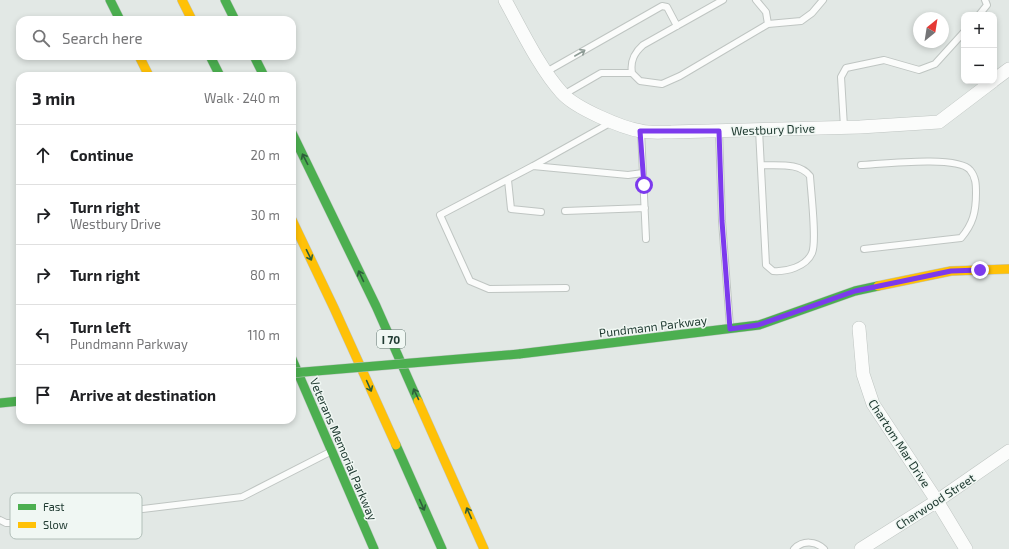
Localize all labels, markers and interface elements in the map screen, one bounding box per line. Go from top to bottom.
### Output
north arrow [913,12,949,48]
map controls [961,12,997,84]
button: + [961,12,997,48]
search box [16,16,296,60]
icon: search [30,27,52,49]
text: Search here [62,29,143,47]
one-way arrow [574,48,586,56]
button: − [961,48,997,84]
text: 3 min [32,88,75,108]
text: Walk · 240 m [204,90,280,106]
street label: Westbury Drive [731,121,815,137]
icon: ahead [32,144,54,166]
text: Continue [70,146,133,164]
text: 20 m [251,147,280,163]
one-way arrow [301,153,308,165]
route start [635,176,653,194]
text: Turn right [70,198,140,216]
icon: right [32,204,54,226]
text: 30 m [251,207,280,223]
text: Westbury Drive [70,216,161,232]
one-way arrow [306,249,313,261]
route end [971,261,989,279]
icon: right [32,264,54,286]
text: Turn right [70,266,140,284]
text: 80 m [250,267,280,283]
one-way arrow [357,271,364,283]
street label: Pundmann Parkway [598,312,708,340]
text: Turn left [70,318,131,336]
icon: left [32,324,54,346]
text: 110 m [248,327,280,343]
road number: I 70 [377,330,405,348]
text: Pundmann Parkway [70,336,188,352]
street label: Veterans Memorial Parkway [308,376,381,523]
one-way arrow [366,380,373,392]
icon: arrive [32,384,54,406]
text: Arrive at destination [70,386,216,404]
one-way arrow [412,389,419,401]
street label: Chartom Mar Drive [866,396,934,490]
street label: Charwood Street [893,470,978,532]
legend [10,493,142,539]
one-way arrow [419,498,427,510]
text: Fast [43,500,65,513]
one-way arrow [464,508,472,520]
text: Slow [43,518,68,531]

